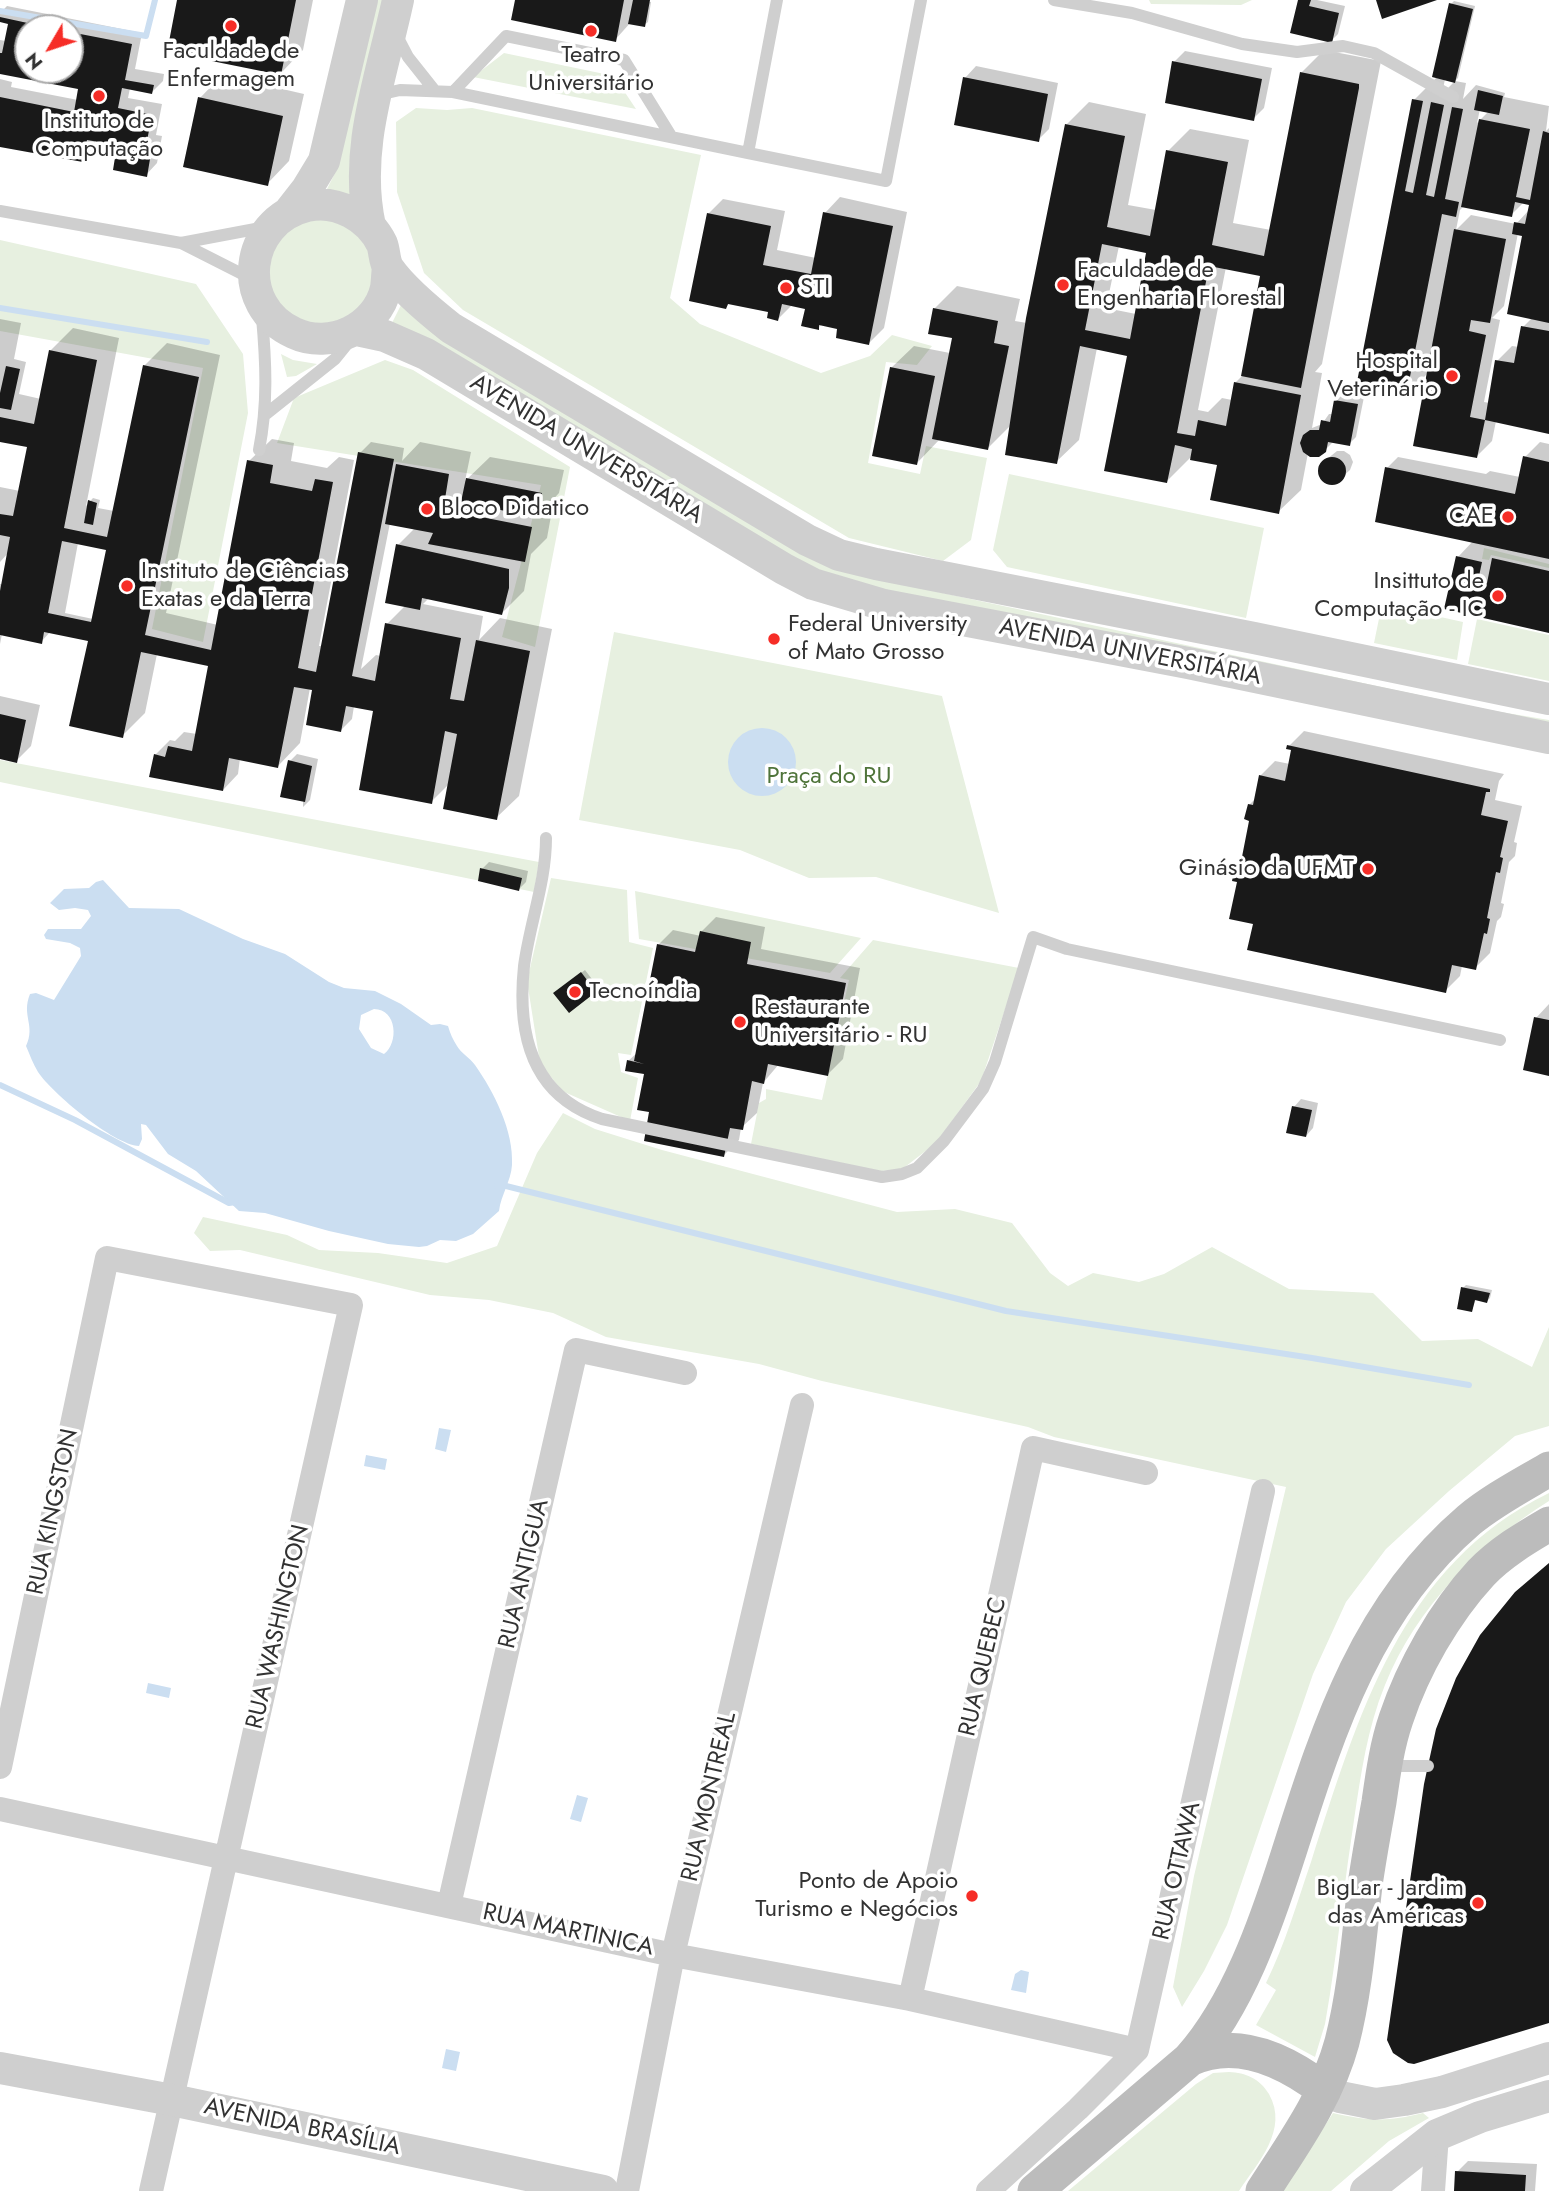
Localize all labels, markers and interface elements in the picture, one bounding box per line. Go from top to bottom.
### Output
north arrow [14,14,84,84]
marker: Faculdade de Enfermagem [223,18,239,34]
marker: Teatro Universitário [583,23,599,39]
place label: Faculdade de Enfermagem [163,38,299,94]
place label: Teatro Universitário [528,42,654,98]
text: N [19,47,49,76]
marker: Instituto de Computação [91,88,107,104]
place label: Instituto de Computação [35,108,163,164]
place label: Faculdade de Engenharia Florestal [1077,257,1282,313]
place label: STI [800,274,830,302]
marker: Faculdade de Engenharia Florestal [1055,277,1071,293]
marker: STI [778,280,794,296]
place label: Hospital Veterinário [1327,348,1438,404]
marker: Hospital Veterinário [1444,368,1460,384]
street label: AVENIDA UNIVERSITÁRIA [464,369,708,531]
place label: Bloco Didatico [441,495,589,523]
marker: Bloco Didatico [419,501,435,517]
place label: CAE [1449,503,1494,531]
marker: CAE [1500,509,1516,525]
place label: Instituto de Ciências Exatas e da Terra [141,558,345,614]
place label: Insittuto de Computação - IC [1314,568,1484,624]
marker: Instituto de Ciências Exatas e da Terra [119,578,135,594]
marker: Insittuto de Computação - IC [1490,588,1506,604]
place label: Federal University of Mato Grosso [788,611,967,667]
street label: AVENIDA UNIVERSITÁRIA [997,613,1263,693]
marker: Federal University of Mato Grosso [766,631,782,647]
park label: Praça do RU [766,763,892,791]
place label: Ginásio da UFMT [1179,855,1354,883]
marker: Ginásio da UFMT [1360,861,1376,877]
place label: Tecnoíndia [589,978,698,1006]
marker: Tecnoíndia [567,984,583,1000]
place label: Restaurante Universitário - RU [754,994,927,1050]
marker: Restaurante Universitário - RU [732,1014,748,1030]
street label: RUA KINGSTON [22,1426,86,1598]
street label: RUA ANTIGUA [494,1496,556,1652]
street label: RUA WASHINGTON [241,1522,317,1732]
street label: RUA QUEBEC [954,1595,1014,1739]
street label: RUA MONTREAL [677,1710,743,1884]
street label: RUA OTTAWA [1148,1799,1208,1943]
place label: Ponto de Apoio Turismo e Negócios [755,1868,958,1924]
place label: BigLar - Jardim das Américas [1316,1875,1464,1931]
marker: Ponto de Apoio Turismo e Negócios [964,1888,980,1904]
marker: BigLar - Jardim das Américas [1470,1895,1486,1911]
street label: RUA MARTINICA [480,1899,656,1963]
street label: AVENIDA BRASÍLIA [201,2093,403,2163]

